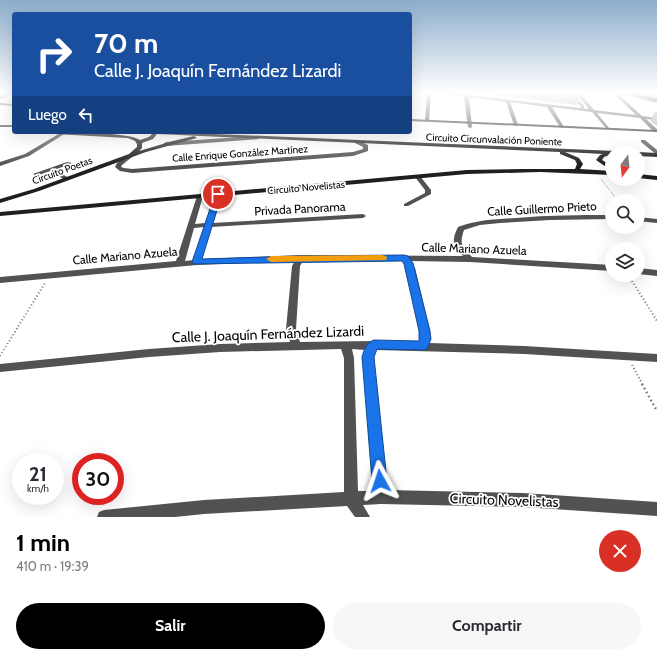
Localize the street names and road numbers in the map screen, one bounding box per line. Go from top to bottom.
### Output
street label: Circuito Circunvalación Poniente [426,131,562,148]
street label: Calle Enrique González Martínez [172,142,309,165]
street label: Circuito Poetas [30,154,94,187]
street label: Circuito Novelistas [267,178,345,197]
street label: Calle Guillermo Prieto [487,198,597,219]
street label: Privada Panorama [254,199,346,218]
street label: Calle Mariano Azuela [421,239,527,258]
street label: Calle Mariano Azuela [72,243,178,268]
street label: Calle J. Joaquín Fernández Lizardi [172,322,364,346]
street label: Circuito Novelistas [449,489,559,511]

